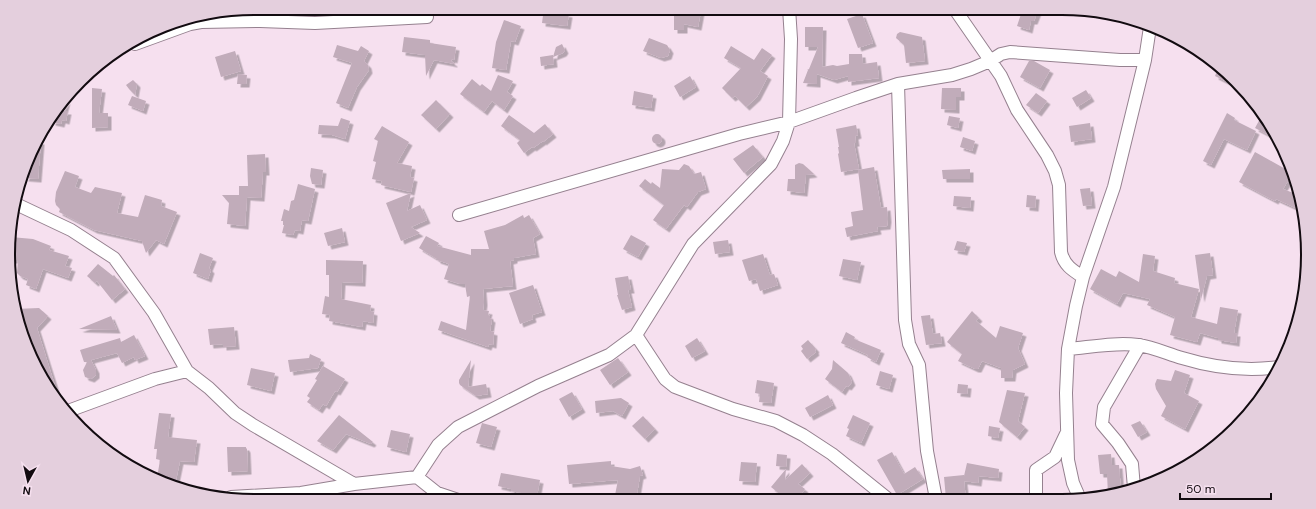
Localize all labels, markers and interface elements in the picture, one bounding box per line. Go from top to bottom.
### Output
north arrow [8,461,48,501]
scale bar [1180,475,1271,501]
text: 50 m [1186,481,1215,497]
text: N [22,483,32,498]

